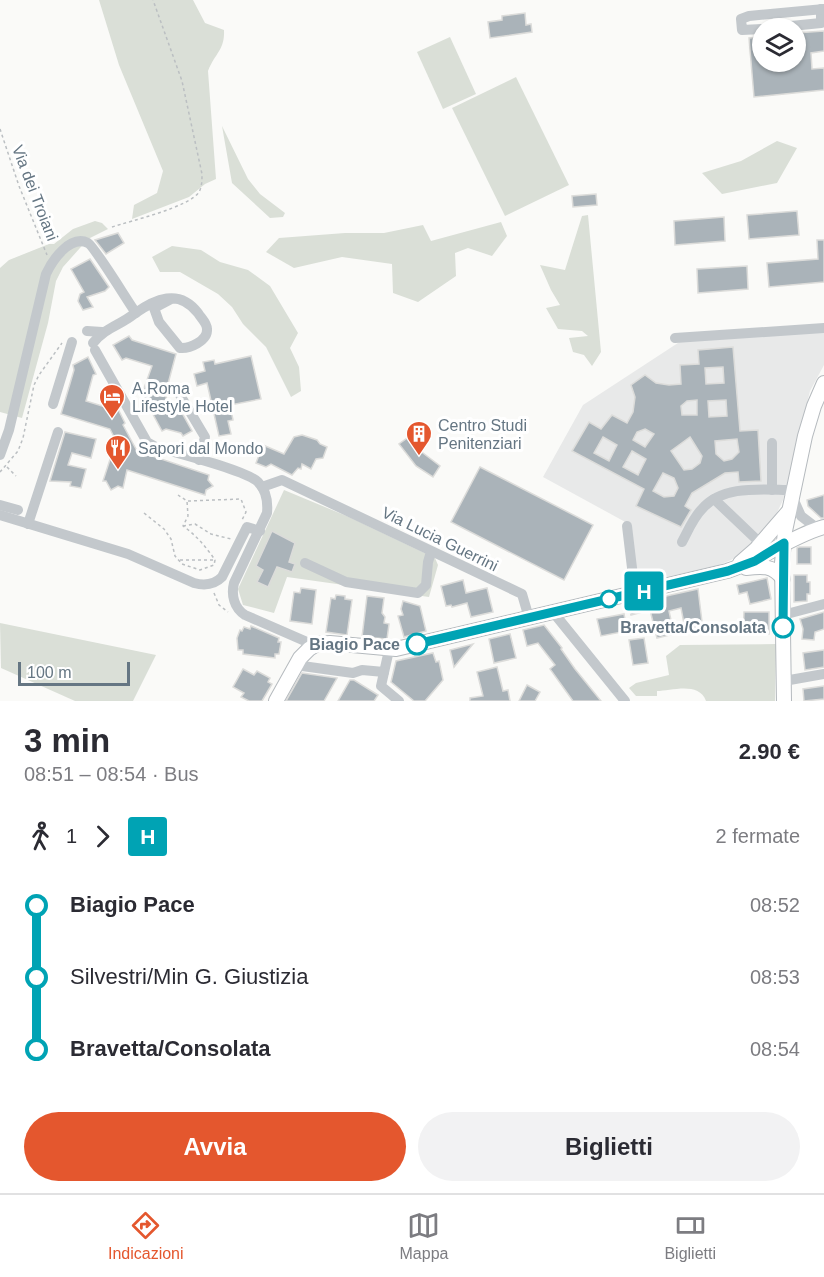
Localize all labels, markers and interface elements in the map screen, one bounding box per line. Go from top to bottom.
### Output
map controls [752,18,806,72]
button: layers [752,18,806,72]
street label: Via dei Troiani [9,143,61,243]
place label: A.Roma Lifestyle Hotel [132,380,233,415]
hotel icon: A.Roma Lifestyle Hotel [97,382,127,420]
place label: Centro Studi Penitenziari [438,417,527,452]
building icon: Centro Studi Penitenziari [404,419,434,457]
restaurant icon: Sapori dal Mondo [103,433,133,471]
place label: Sapori dal Mondo [138,440,264,457]
street label: Via Lucia Guerrini [379,504,501,574]
line badge: H [624,572,664,610]
text: H [636,580,652,603]
unlabelled marker [600,590,618,608]
marker: Bravetta/Consolata [772,616,794,638]
place label: Bravetta/Consolata [620,619,766,636]
marker: Biagio Pace [406,633,428,655]
place label: Biagio Pace [309,636,400,653]
scale bar [18,659,130,686]
text: 100 m [27,664,71,681]
text: 3 min [24,722,110,759]
text: 2.90 € [739,739,800,764]
text: 08:51 – 08:54 · Bus [24,763,199,785]
icon: walk [24,820,57,853]
icon: forward [86,820,119,853]
text: 1 [66,825,77,847]
text: H [140,825,155,848]
text: 2 fermate [716,825,800,847]
text: Biagio Pace [70,892,195,917]
text: 08:52 [750,894,800,916]
text: Silvestri/Min G. Giustizia [70,964,308,989]
text: 08:53 [750,966,800,988]
text: Bravetta/Consolata [70,1036,271,1061]
text: 08:54 [750,1038,800,1060]
button: Avvia [24,1112,406,1181]
button: Biglietti [418,1112,800,1181]
tab: Indicazioni [108,1209,184,1263]
tab: Mappa [400,1209,448,1263]
tab: Biglietti [664,1209,716,1263]

